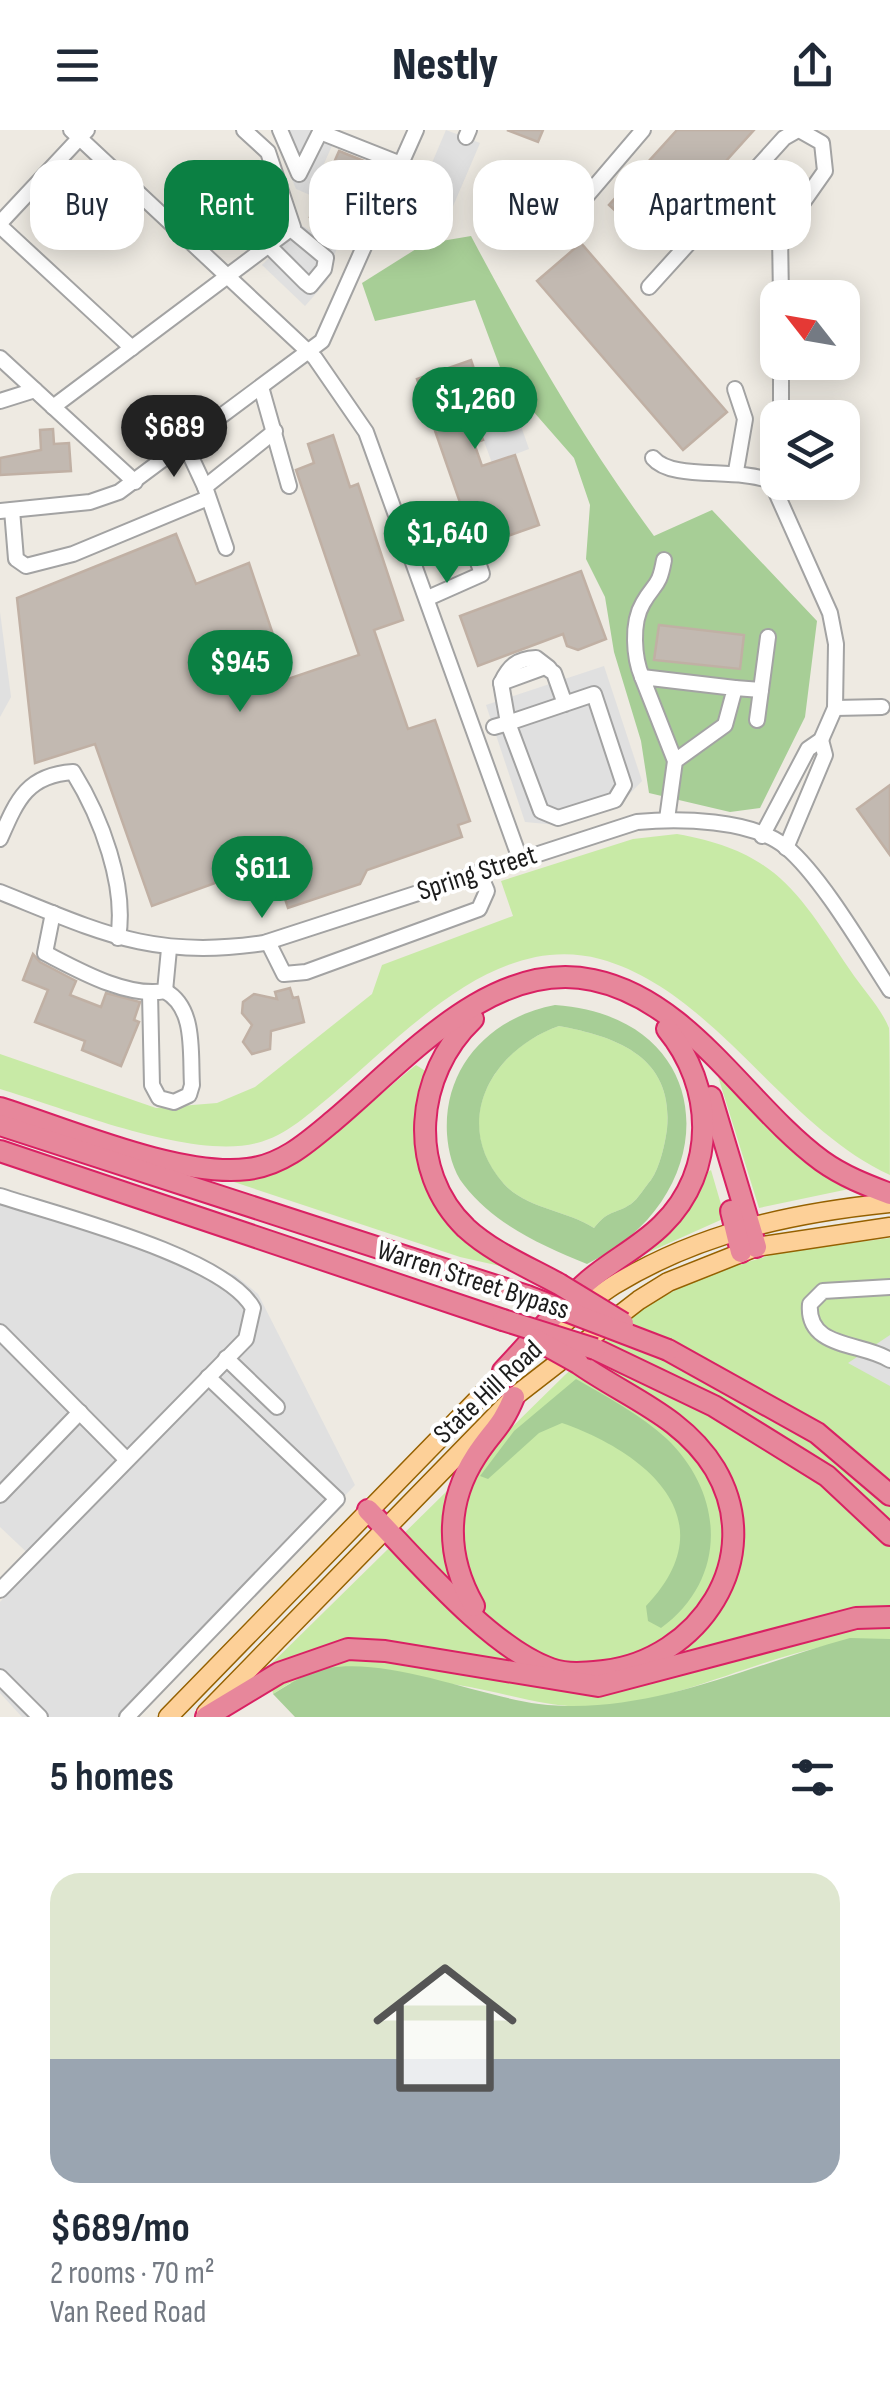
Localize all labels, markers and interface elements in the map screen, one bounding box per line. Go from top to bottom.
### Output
icon: menu [50,38,105,93]
text: Nestly [392,38,498,93]
icon: share [785,38,840,93]
chip: Buy [30,160,144,250]
chip: Rent [164,160,289,250]
chip: Filters [309,160,453,250]
chip: New [473,160,594,250]
chip: Apartment [614,160,811,250]
north arrow [760,280,860,380]
map controls [760,280,860,500]
pin: $1,260 [394,367,556,452]
text: $1,260 [434,380,516,419]
pin: $689 [115,395,233,480]
button: layers [760,400,860,500]
text: $689 [143,408,205,447]
pin: $1,640 [366,501,528,586]
text: $1,640 [406,514,488,553]
pin: $945 [181,630,299,715]
text: $945 [210,643,270,682]
pin: $611 [203,836,321,921]
street label: Spring Street [413,838,541,908]
text: $611 [234,849,290,888]
street label: Warren Street Bypass [373,1233,573,1327]
street label: State Hill Road [427,1334,549,1450]
icon: filters [785,1750,840,1805]
text: 5 homes [50,1752,174,1803]
icon: home [355,1938,535,2118]
text: $689/mo [50,2203,190,2254]
text: 2 rooms · 70 m² [50,2254,215,2293]
text: Van Reed Road [50,2293,206,2332]

